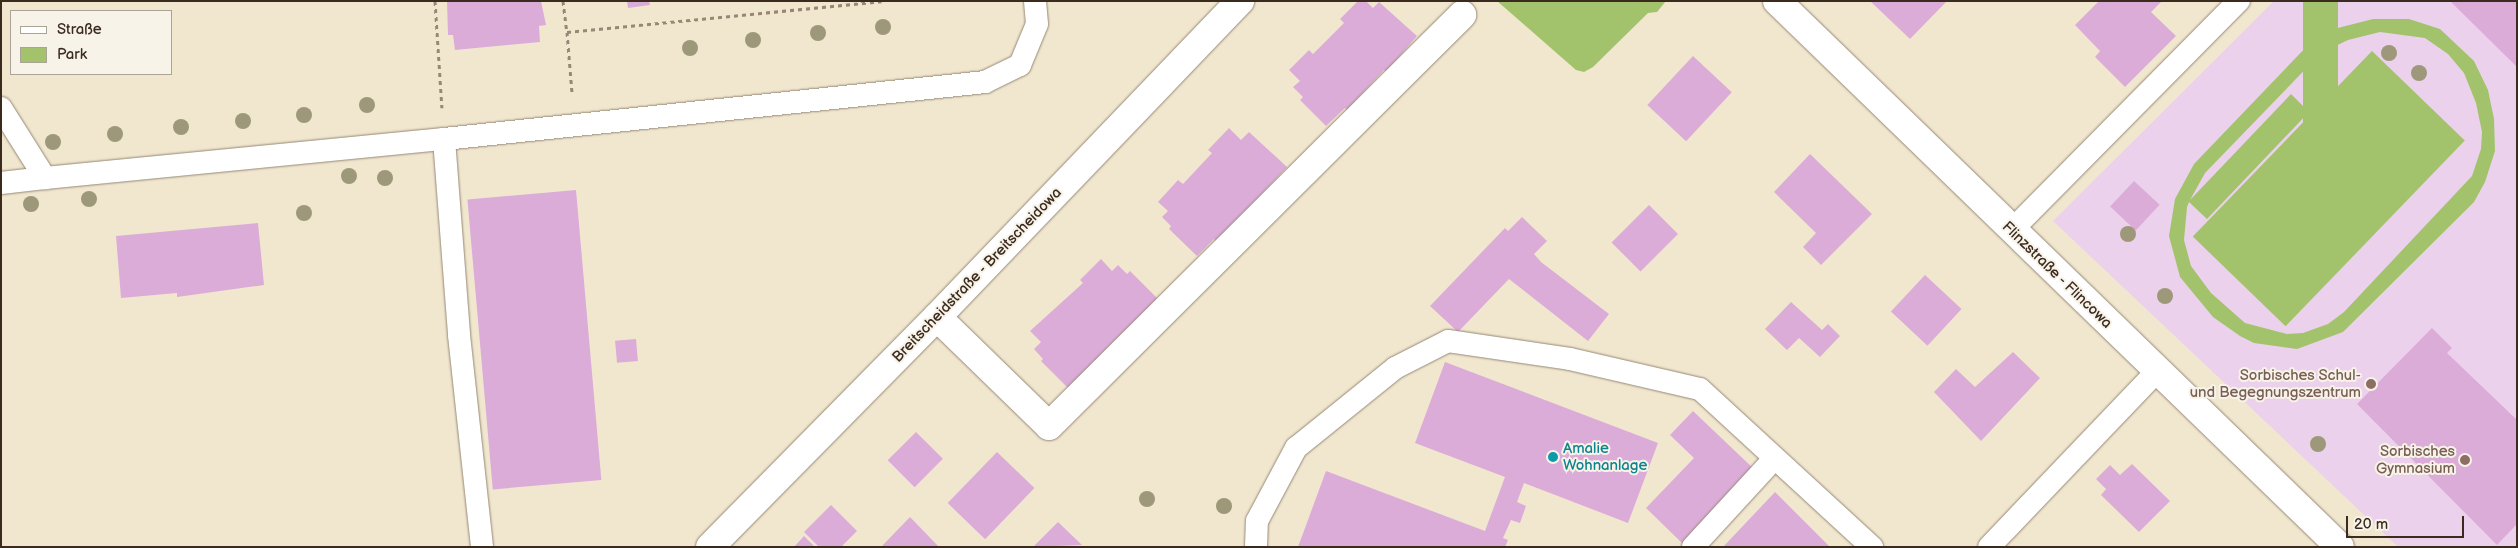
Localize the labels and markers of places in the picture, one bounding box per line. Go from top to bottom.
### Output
place label: Sorbisches Schul- und Begegnungszentrum [2190,366,2361,401]
marker: Sorbisches Schul- und Begegnungszentrum [2365,378,2377,390]
place label: Amalie Wohnanlage [1563,439,1647,474]
place label: Sorbisches Gymnasium [2376,442,2455,477]
marker: Amalie Wohnanlage [1547,451,1559,463]
marker: Sorbisches Gymnasium [2459,454,2471,466]

